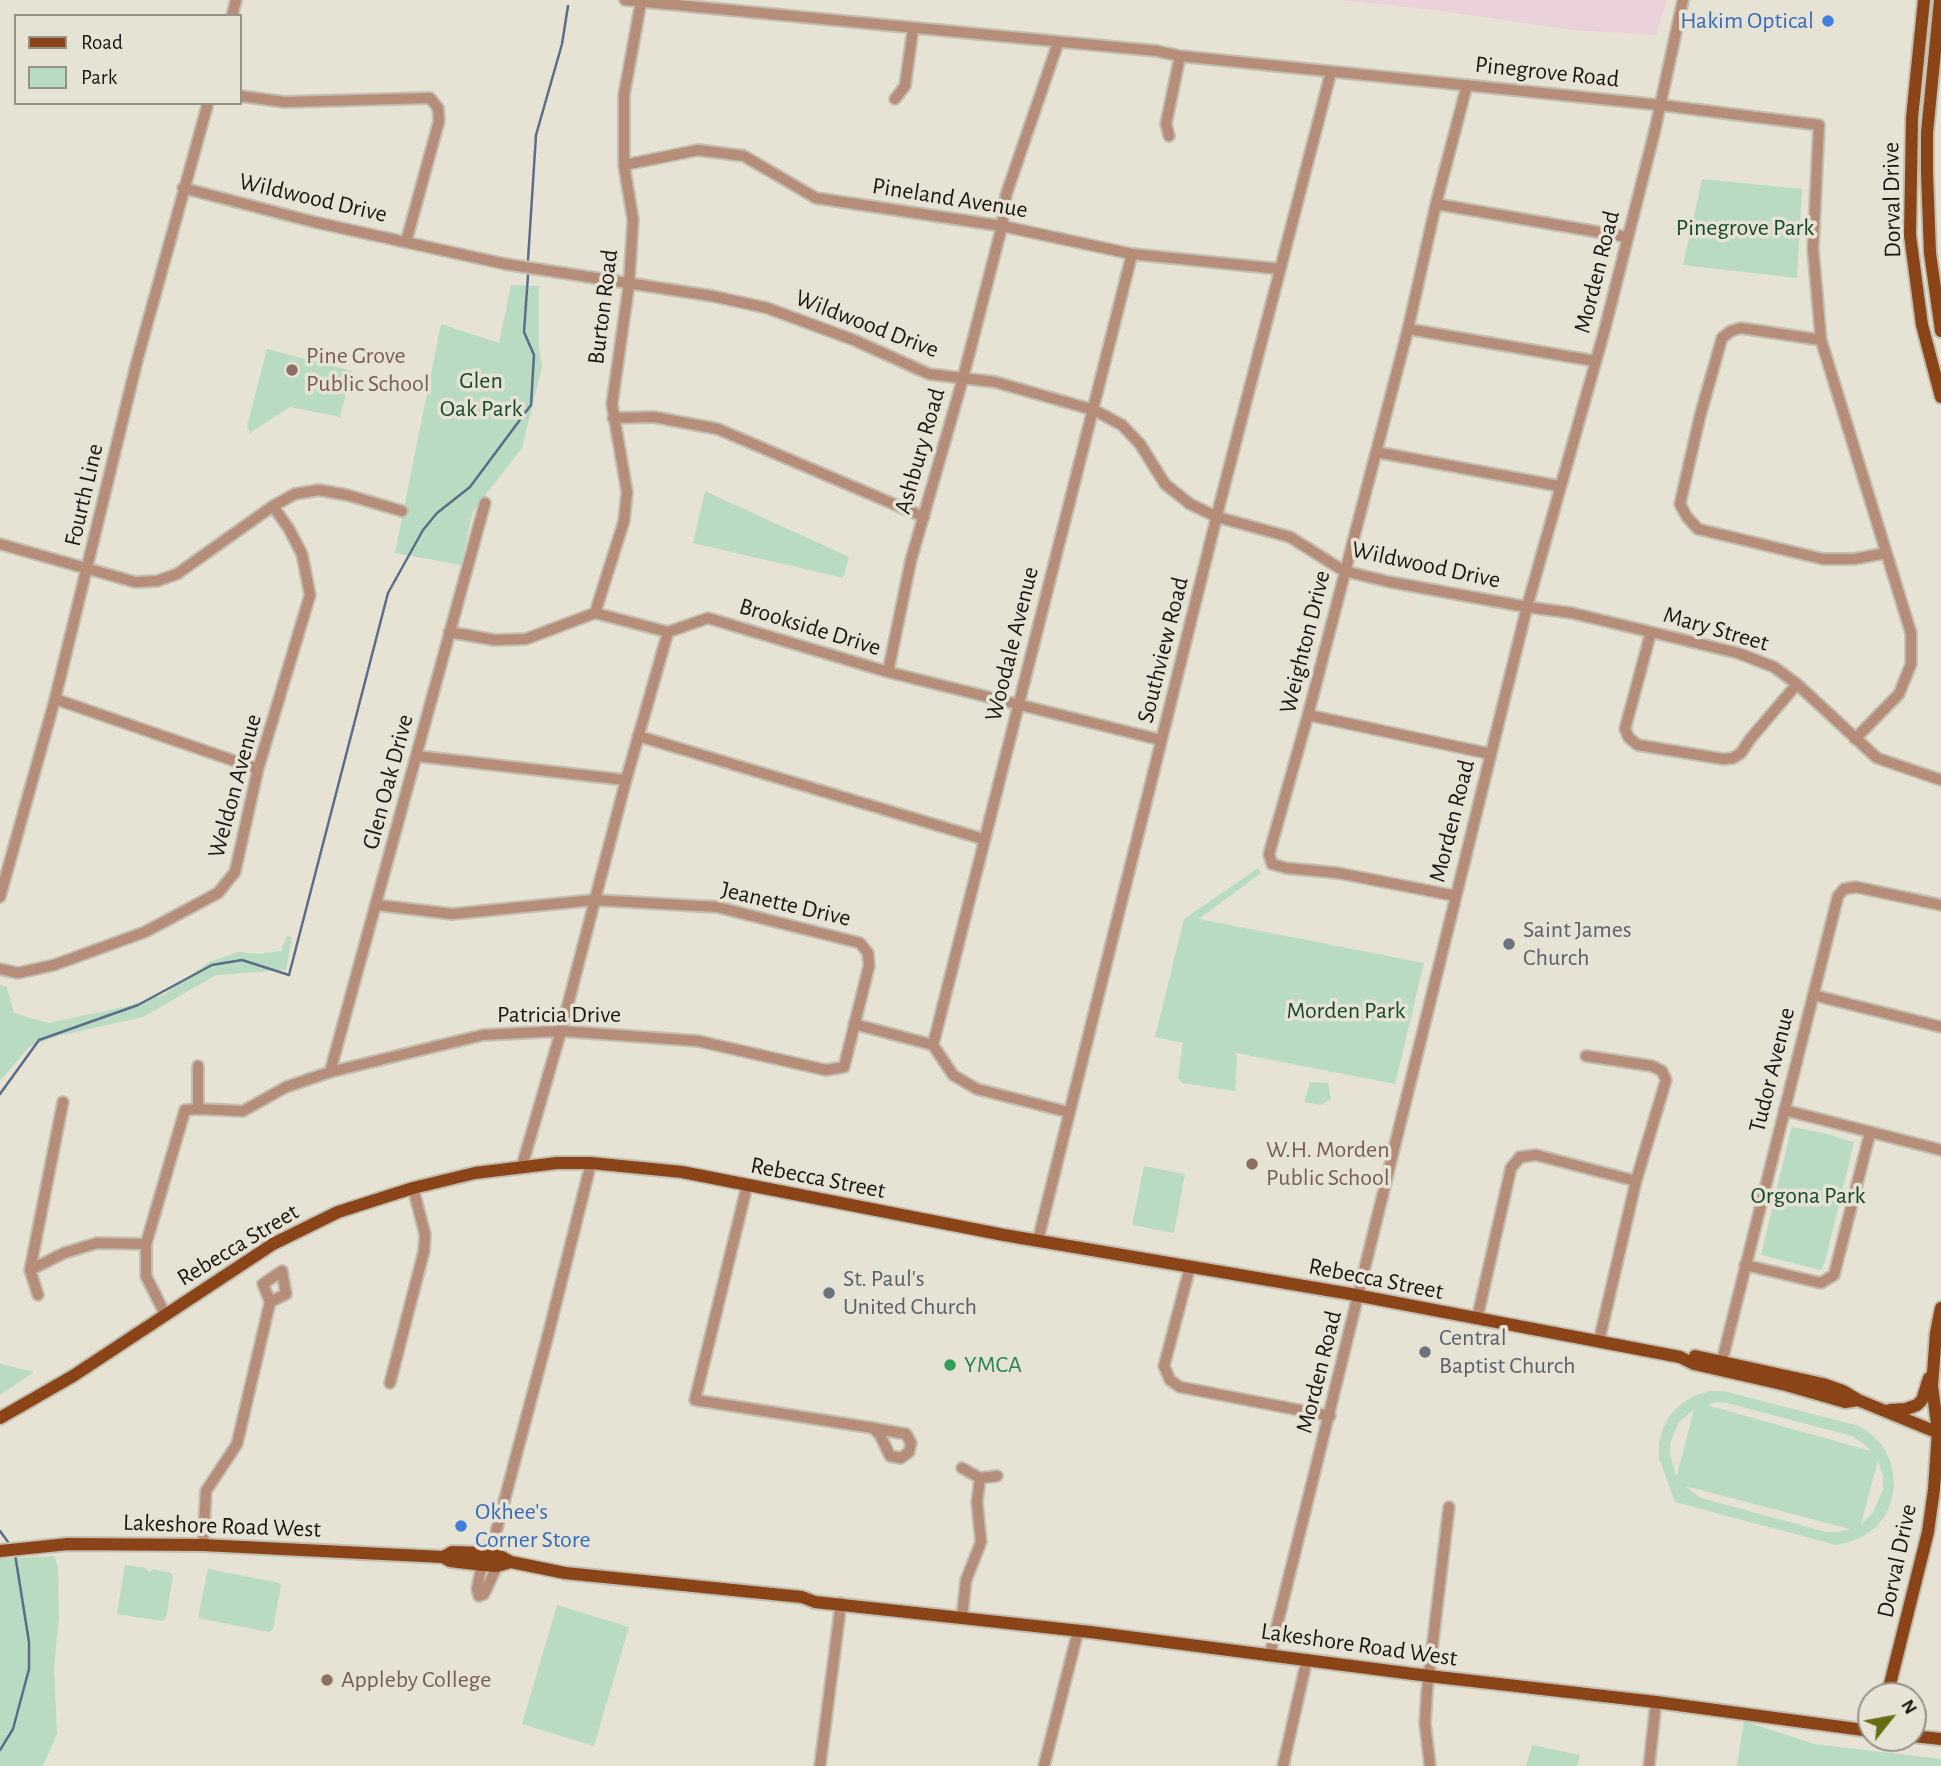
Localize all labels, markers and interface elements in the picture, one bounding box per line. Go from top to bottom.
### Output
place label: Hakim Optical [1680,7,1814,35]
marker: Hakim Optical [1820,13,1836,29]
legend [14,14,242,105]
text: Road [81,32,123,53]
street label: Pinegrove Road [1473,50,1621,94]
text: Park [81,67,117,88]
street label: Dorval Drive [1877,142,1907,258]
street label: Wildwood Drive [236,167,390,229]
street label: Pineland Avenue [870,171,1030,225]
street label: Morden Road [1568,208,1626,336]
park label: Pinegrove Park [1676,214,1814,242]
street label: Burton Road [582,248,624,366]
street label: Wildwood Drive [791,283,943,365]
place label: Pine Grove Public School [306,342,430,398]
marker: Pine Grove Public School [284,362,300,378]
park label: Glen Oak Park [440,367,522,423]
street label: Ashbury Road [888,385,952,517]
street label: Fourth Line [58,441,110,549]
street label: Wildwood Drive [1349,535,1503,595]
street label: Woodale Avenue [979,564,1045,724]
street label: Weighton Drive [1273,567,1337,717]
street label: Southview Road [1131,574,1195,726]
street label: Brookside Drive [736,592,884,662]
street label: Mary Street [1660,600,1772,658]
street label: Weldon Avenue [202,711,268,861]
street label: Glen Oak Drive [356,711,420,853]
street label: Morden Road [1423,757,1481,885]
street label: Jeanette Drive [718,875,854,933]
place label: Saint James Church [1523,916,1632,972]
marker: Saint James Church [1501,936,1517,952]
park label: Morden Park [1287,997,1405,1025]
street label: Patricia Drive [497,1001,621,1029]
street label: Tudor Avenue [1743,1004,1801,1136]
place label: W.H. Morden Public School [1266,1136,1390,1192]
street label: Rebecca Street [748,1151,888,1205]
marker: W.H. Morden Public School [1244,1156,1260,1172]
park label: Orgona Park [1750,1182,1866,1210]
street label: Rebecca Street [172,1197,304,1293]
street label: Rebecca Street [1306,1252,1446,1306]
place label: St. Paul's United Church [843,1265,977,1321]
marker: St. Paul's United Church [821,1285,837,1301]
street label: Morden Road [1290,1308,1348,1436]
place label: Central Baptist Church [1439,1324,1576,1380]
marker: Central Baptist Church [1417,1344,1433,1360]
place label: YMCA [964,1351,1022,1379]
marker: YMCA [942,1357,958,1373]
place label: Okhee's Corner Store [475,1498,590,1554]
street label: Dorval Drive [1871,1501,1923,1621]
street label: Lakeshore Road West [123,1508,321,1544]
marker: Okhee's Corner Store [453,1518,469,1534]
street label: Lakeshore Road West [1259,1617,1459,1673]
place label: Appleby College [341,1666,491,1694]
marker: Appleby College [319,1672,335,1688]
north arrow [1857,1682,1927,1752]
text: N [1897,1696,1920,1718]

